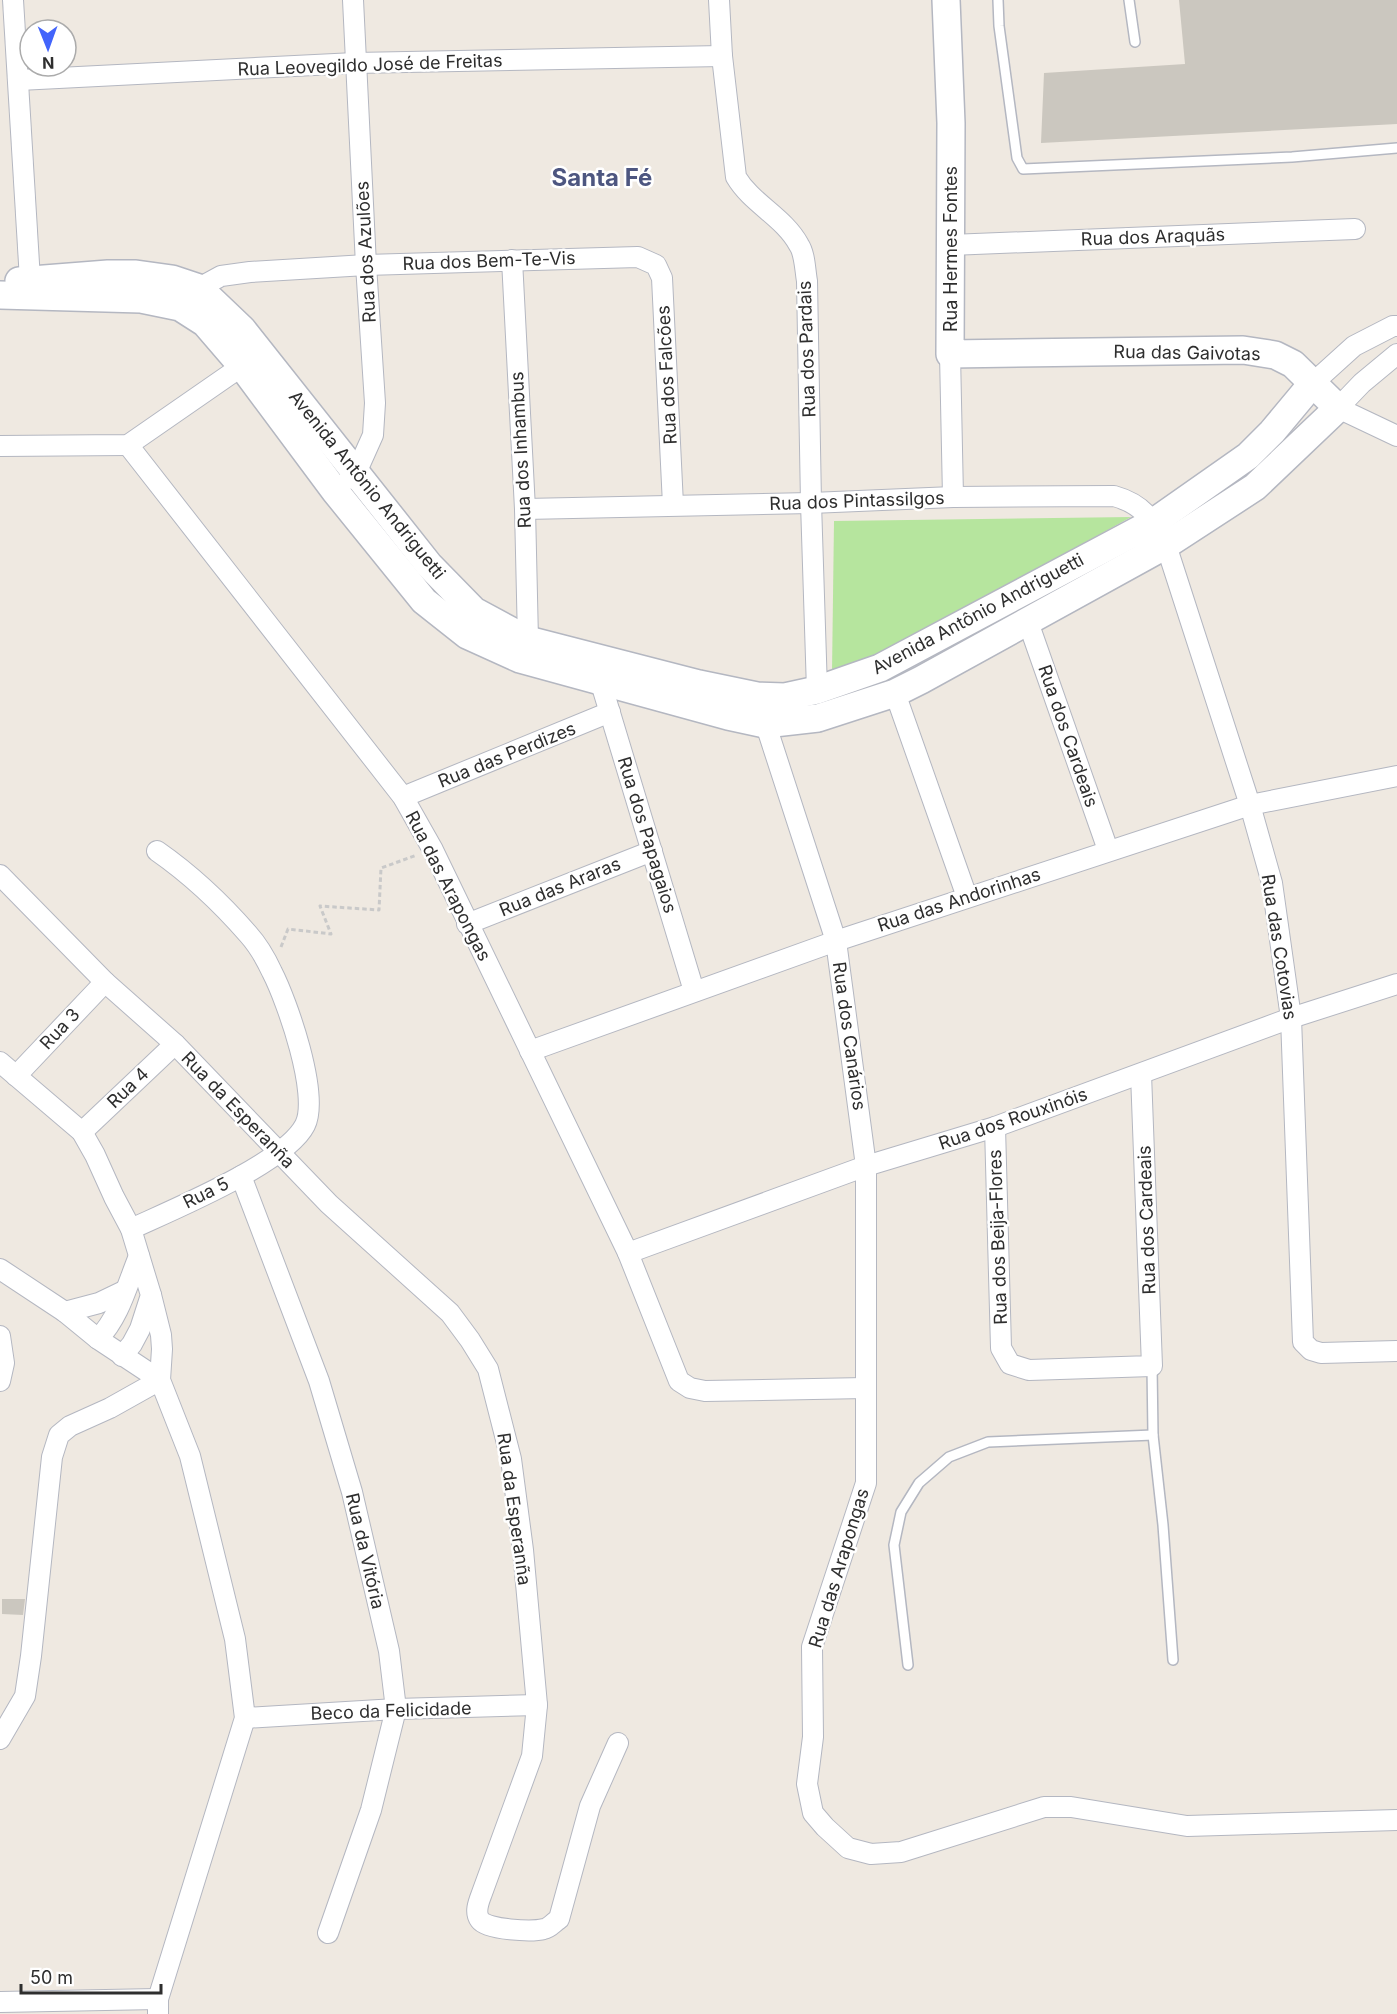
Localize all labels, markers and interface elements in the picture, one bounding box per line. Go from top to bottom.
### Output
north arrow [18,18,78,78]
street label: Rua Leovegildo José de Freitas [237,49,503,80]
text: N [42,53,55,73]
district label: Santa Fé [552,163,652,192]
street label: Rua Hermes Fontes [940,166,961,332]
street label: Rua dos Azulões [351,181,380,323]
street label: Rua dos Araquãs [1080,223,1225,250]
street label: Rua dos Bem-Te-Vis [402,247,576,274]
street label: Rua dos Pardais [794,280,819,418]
street label: Rua dos Falcões [652,305,681,445]
street label: Rua das Gaivotas [1113,341,1261,364]
street label: Rua dos Inhambus [506,371,535,529]
street label: Avenida Antônio Andriguetti [285,386,450,583]
street label: Rua dos Pintassilgos [769,487,945,514]
street label: Avenida Antônio Andriguetti [868,549,1087,678]
street label: Rua dos Cardeais [1034,662,1103,810]
street label: Rua das Perdizes [435,717,579,792]
street label: Rua dos Papagaios [614,754,681,916]
street label: Rua das Arapongas [402,807,495,964]
street label: Rua das Araras [496,853,623,920]
street label: Rua das Andorinhas [875,863,1043,936]
street label: Rua das Cotovias [1258,873,1301,1021]
street label: Rua dos Canários [829,960,870,1111]
street label: Rua 3 [35,1004,84,1054]
street label: Rua da Esperanña [177,1047,299,1172]
street label: Rua 4 [103,1063,153,1112]
street label: Rua dos Rouxinóis [936,1083,1090,1154]
street label: Rua dos Cardeais [1133,1145,1160,1295]
street label: Rua dos Beija-Flores [984,1149,1011,1325]
street label: Rua 5 [179,1173,232,1213]
street label: Rua da Esperanña [493,1431,536,1586]
street label: Rua das Arapongas [804,1486,873,1650]
street label: Rua da Vitória [342,1491,389,1611]
street label: Beco da Felicidade [310,1697,472,1724]
scale bar [21,1957,160,1995]
text: 50 m [30,1967,73,1988]

